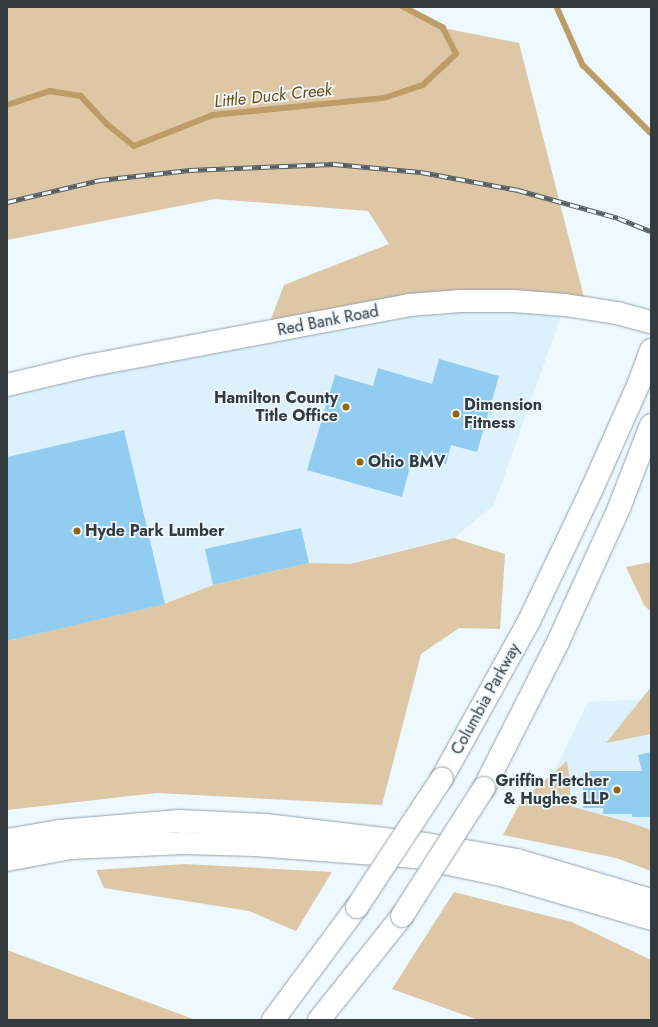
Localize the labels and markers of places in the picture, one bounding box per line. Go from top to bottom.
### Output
place label: Hamilton County Title Office [214,388,338,426]
place label: Dimension Fitness [464,395,542,433]
marker: Hamilton County Title Office [341,402,351,412]
marker: Dimension Fitness [451,409,461,419]
place label: Ohio BMV [368,452,446,472]
marker: Ohio BMV [355,457,365,467]
place label: Hyde Park Lumber [85,521,225,541]
marker: Hyde Park Lumber [72,526,82,536]
place label: Griffin Fletcher & Hughes LLP [495,771,609,809]
marker: Griffin Fletcher & Hughes LLP [612,785,622,795]

